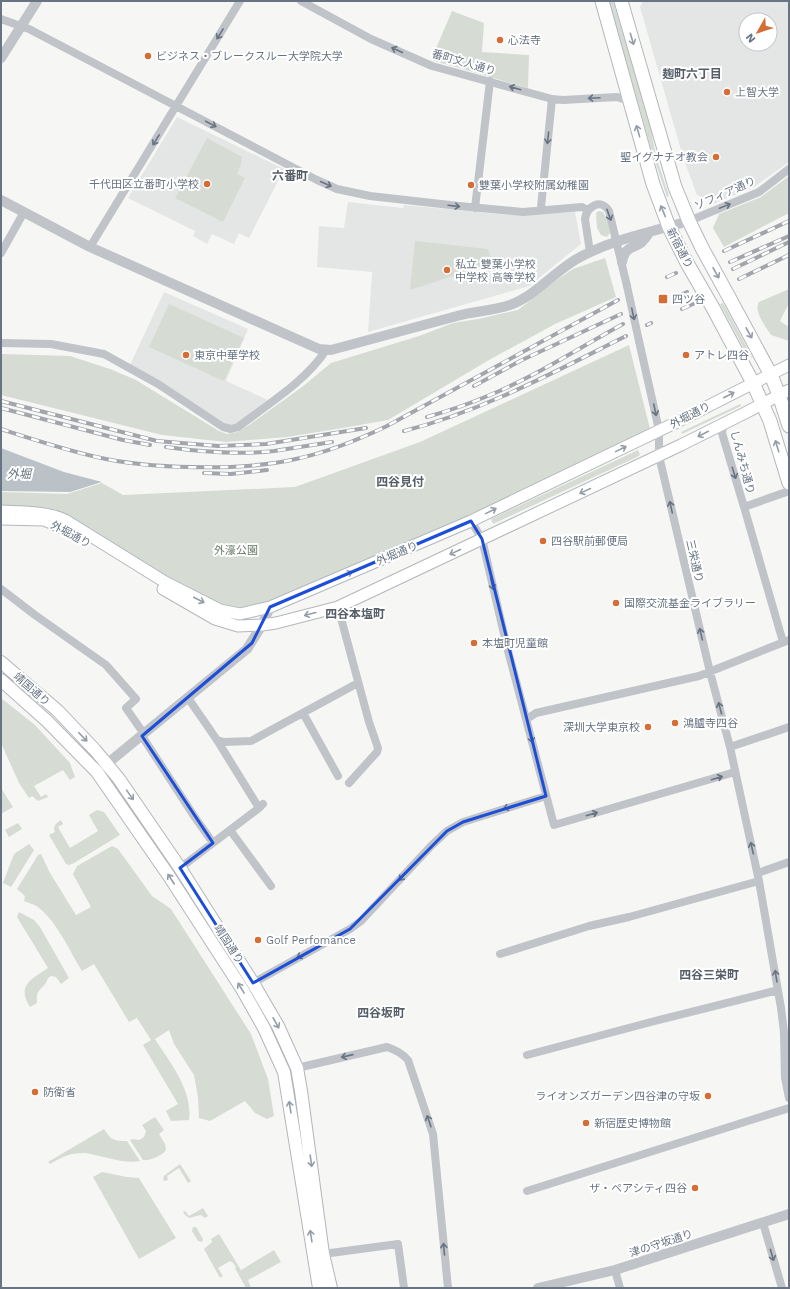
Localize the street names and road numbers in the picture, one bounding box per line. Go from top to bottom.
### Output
street label: 番町文人通り [430,47,497,78]
street label: ソフィア通り [693,174,758,213]
street label: 新宿通り [664,226,695,271]
street label: 外堀通り [668,400,713,431]
street label: しんみち通り [728,429,757,496]
street label: 外堀通り [48,518,93,551]
street label: 三栄通り [683,538,706,584]
street label: 外堀通り [374,539,420,568]
street label: 靖国通り [11,670,53,709]
street label: 靖国通り [211,922,246,966]
street label: 津の守坂通り [628,1227,695,1260]

